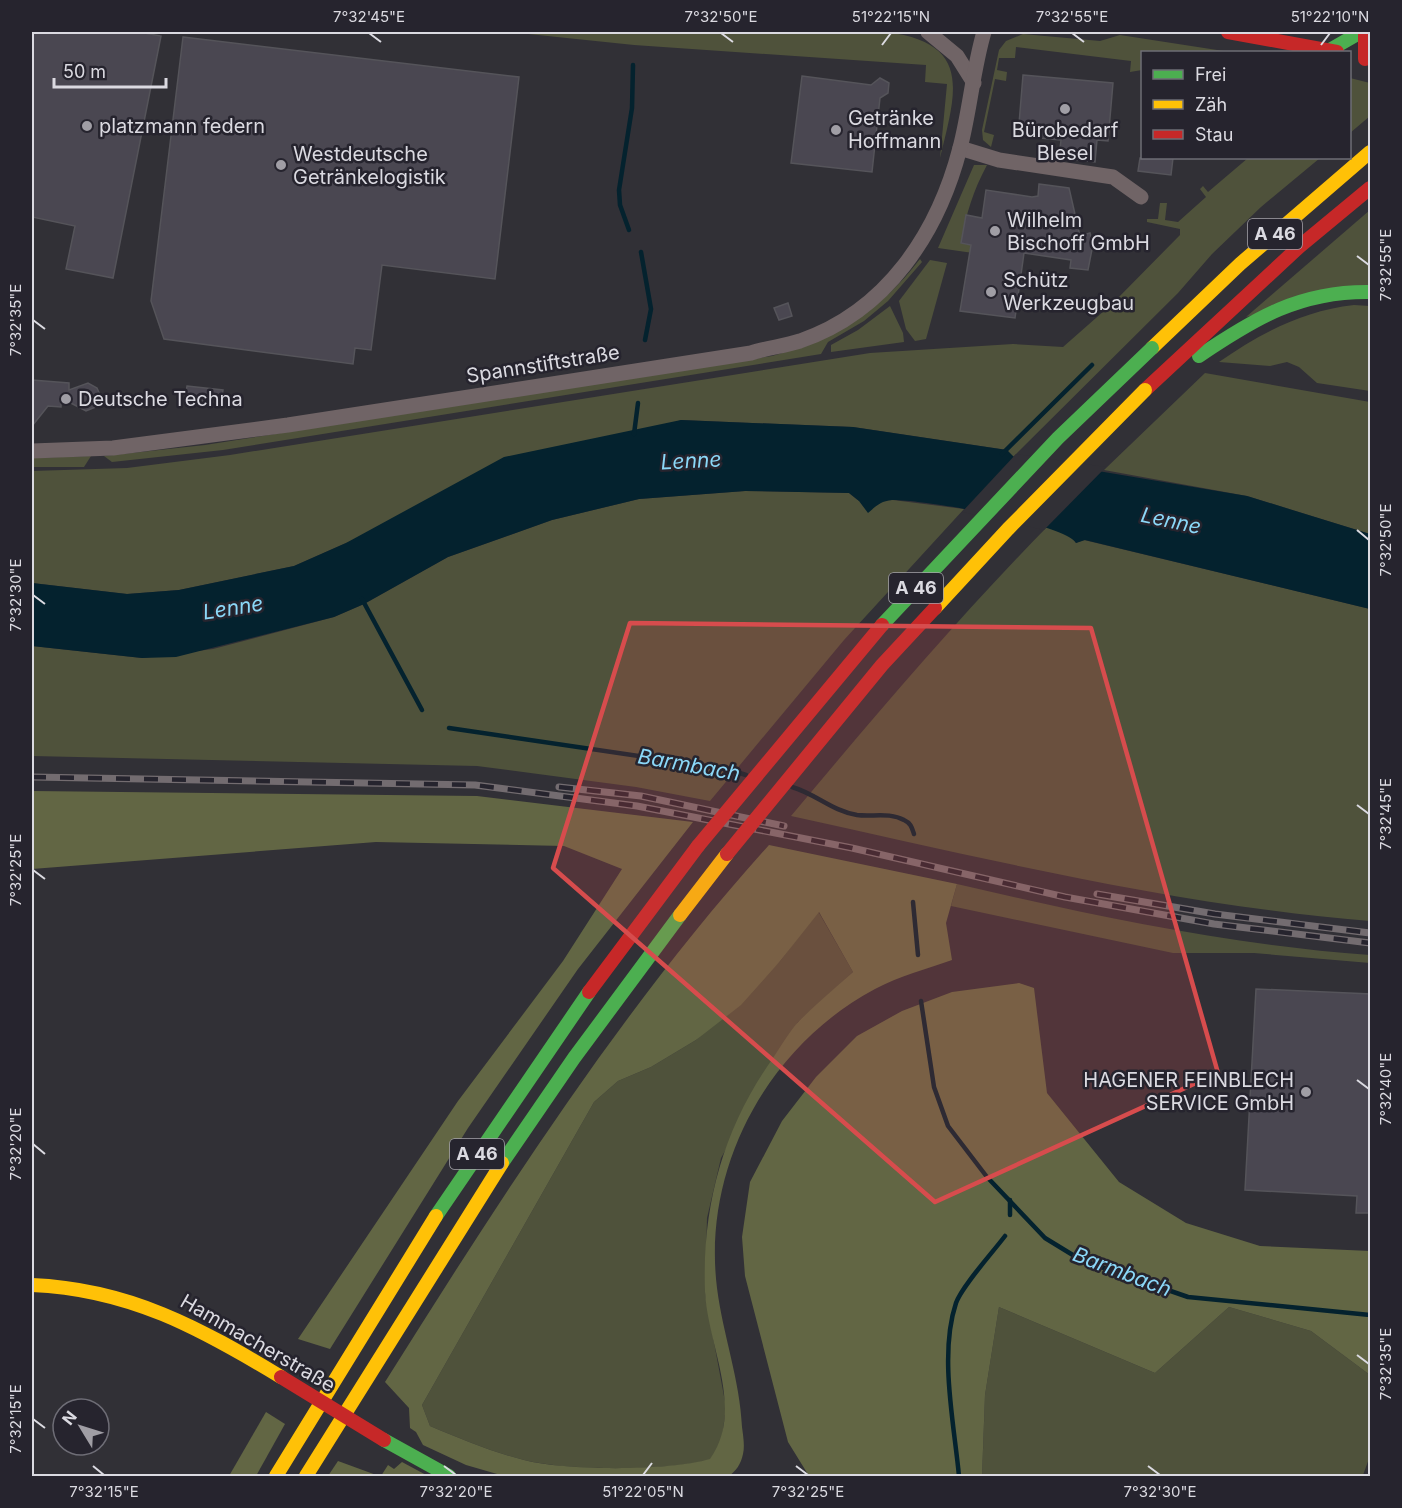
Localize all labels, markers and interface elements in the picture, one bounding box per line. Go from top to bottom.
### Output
text: 7°32'45"E [333,7,405,26]
text: 7°32'50"E [685,7,757,26]
text: 51°22'15"N [852,7,930,26]
text: 7°32'55"E [1036,7,1108,26]
text: 51°22'10"N [1291,7,1369,26]
scale bar [54,51,166,89]
legend [1141,51,1351,159]
text: 50 m [63,61,106,82]
text: Frei [1195,64,1226,85]
text: Zäh [1195,94,1227,115]
marker: Bürobedarf Blesel [1058,102,1072,116]
place label: Getränke Hoffmann [848,106,941,153]
place label: platzmann federn [99,114,265,138]
place label: Bürobedarf Blesel [1012,118,1119,165]
marker: platzmann federn [80,119,94,133]
marker: Getränke Hoffmann [829,123,843,137]
text: Stau [1195,124,1233,145]
place label: Westdeutsche Getränkelogistik [293,142,446,189]
marker: Westdeutsche Getränkelogistik [274,158,288,172]
place label: Wilhelm Bischoff GmbH [1007,208,1150,255]
road number: A 46 [1248,219,1302,249]
marker: Wilhelm Bischoff GmbH [988,224,1002,238]
text: 7°32'55"E [1376,229,1395,301]
place label: Schütz Werkzeugbau [1003,268,1134,315]
text: 7°32'35"E [6,284,25,356]
marker: Schütz Werkzeugbau [984,285,998,299]
street label: Spannstiftstraße [465,340,621,388]
place label: Deutsche Techna [78,387,243,411]
marker: Deutsche Techna [59,392,73,406]
water label: Lenne [660,446,722,475]
water label: Lenne [1139,502,1203,539]
text: 7°32'50"E [1376,504,1395,576]
text: 7°32'30"E [6,559,25,631]
road number: A 46 [889,573,943,603]
water label: Lenne [201,590,265,625]
water label: Barmbach [636,743,742,786]
text: 7°32'45"E [1376,778,1395,850]
text: 7°32'25"E [6,834,25,906]
text: 7°32'40"E [1376,1053,1395,1125]
place label: HAGENER FEINBLECH SERVICE GmbH [1083,1068,1294,1115]
marker: HAGENER FEINBLECH SERVICE GmbH [1299,1085,1313,1099]
text: 7°32'20"E [6,1108,25,1180]
road number: A 46 [450,1139,504,1169]
water label: Barmbach [1069,1241,1175,1302]
street label: Hammacherstraße [176,1289,340,1397]
text: 7°32'35"E [1376,1328,1395,1400]
text: 7°32'15"E [6,1384,25,1454]
north arrow [51,1397,111,1457]
text: N [58,1407,81,1429]
text: 7°32'15"E [69,1482,139,1501]
text: 7°32'20"E [420,1482,492,1501]
text: 51°22'05"N [602,1482,684,1501]
text: 7°32'25"E [772,1482,844,1501]
text: 7°32'30"E [1124,1482,1196,1501]

